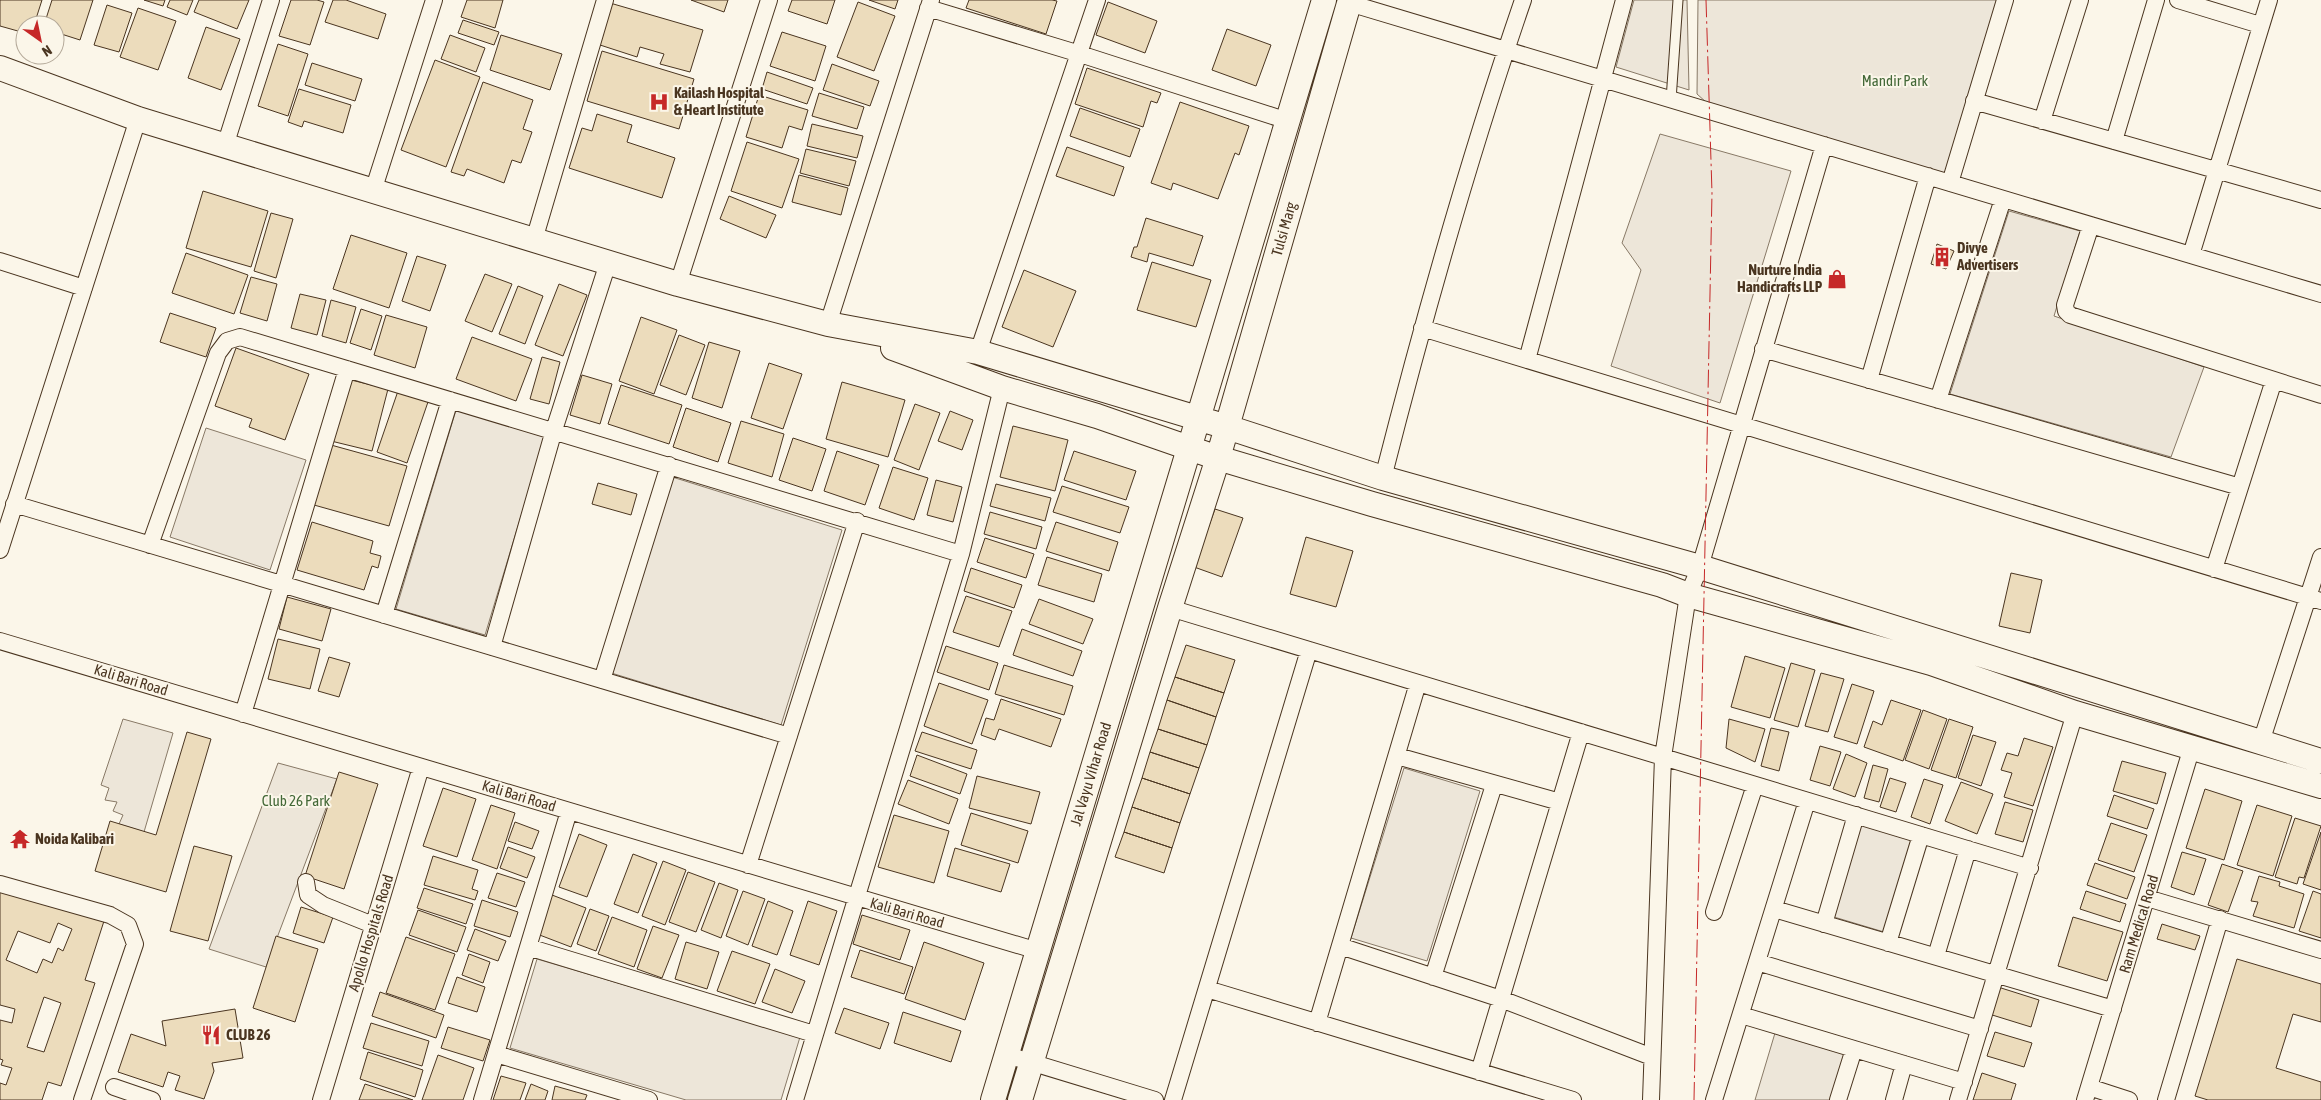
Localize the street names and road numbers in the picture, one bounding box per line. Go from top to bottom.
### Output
street label: Tulsi Marg [1268,199,1299,258]
street label: Kali Bari Road [92,660,170,699]
street label: Jal Vayu Vihar Road [1067,720,1114,828]
street label: Kali Bari Road [480,776,558,815]
street label: Apollo Hospitals Road [345,872,396,993]
street label: Ram Medical Road [2116,873,2162,975]
street label: Kali Bari Road [868,894,946,931]

